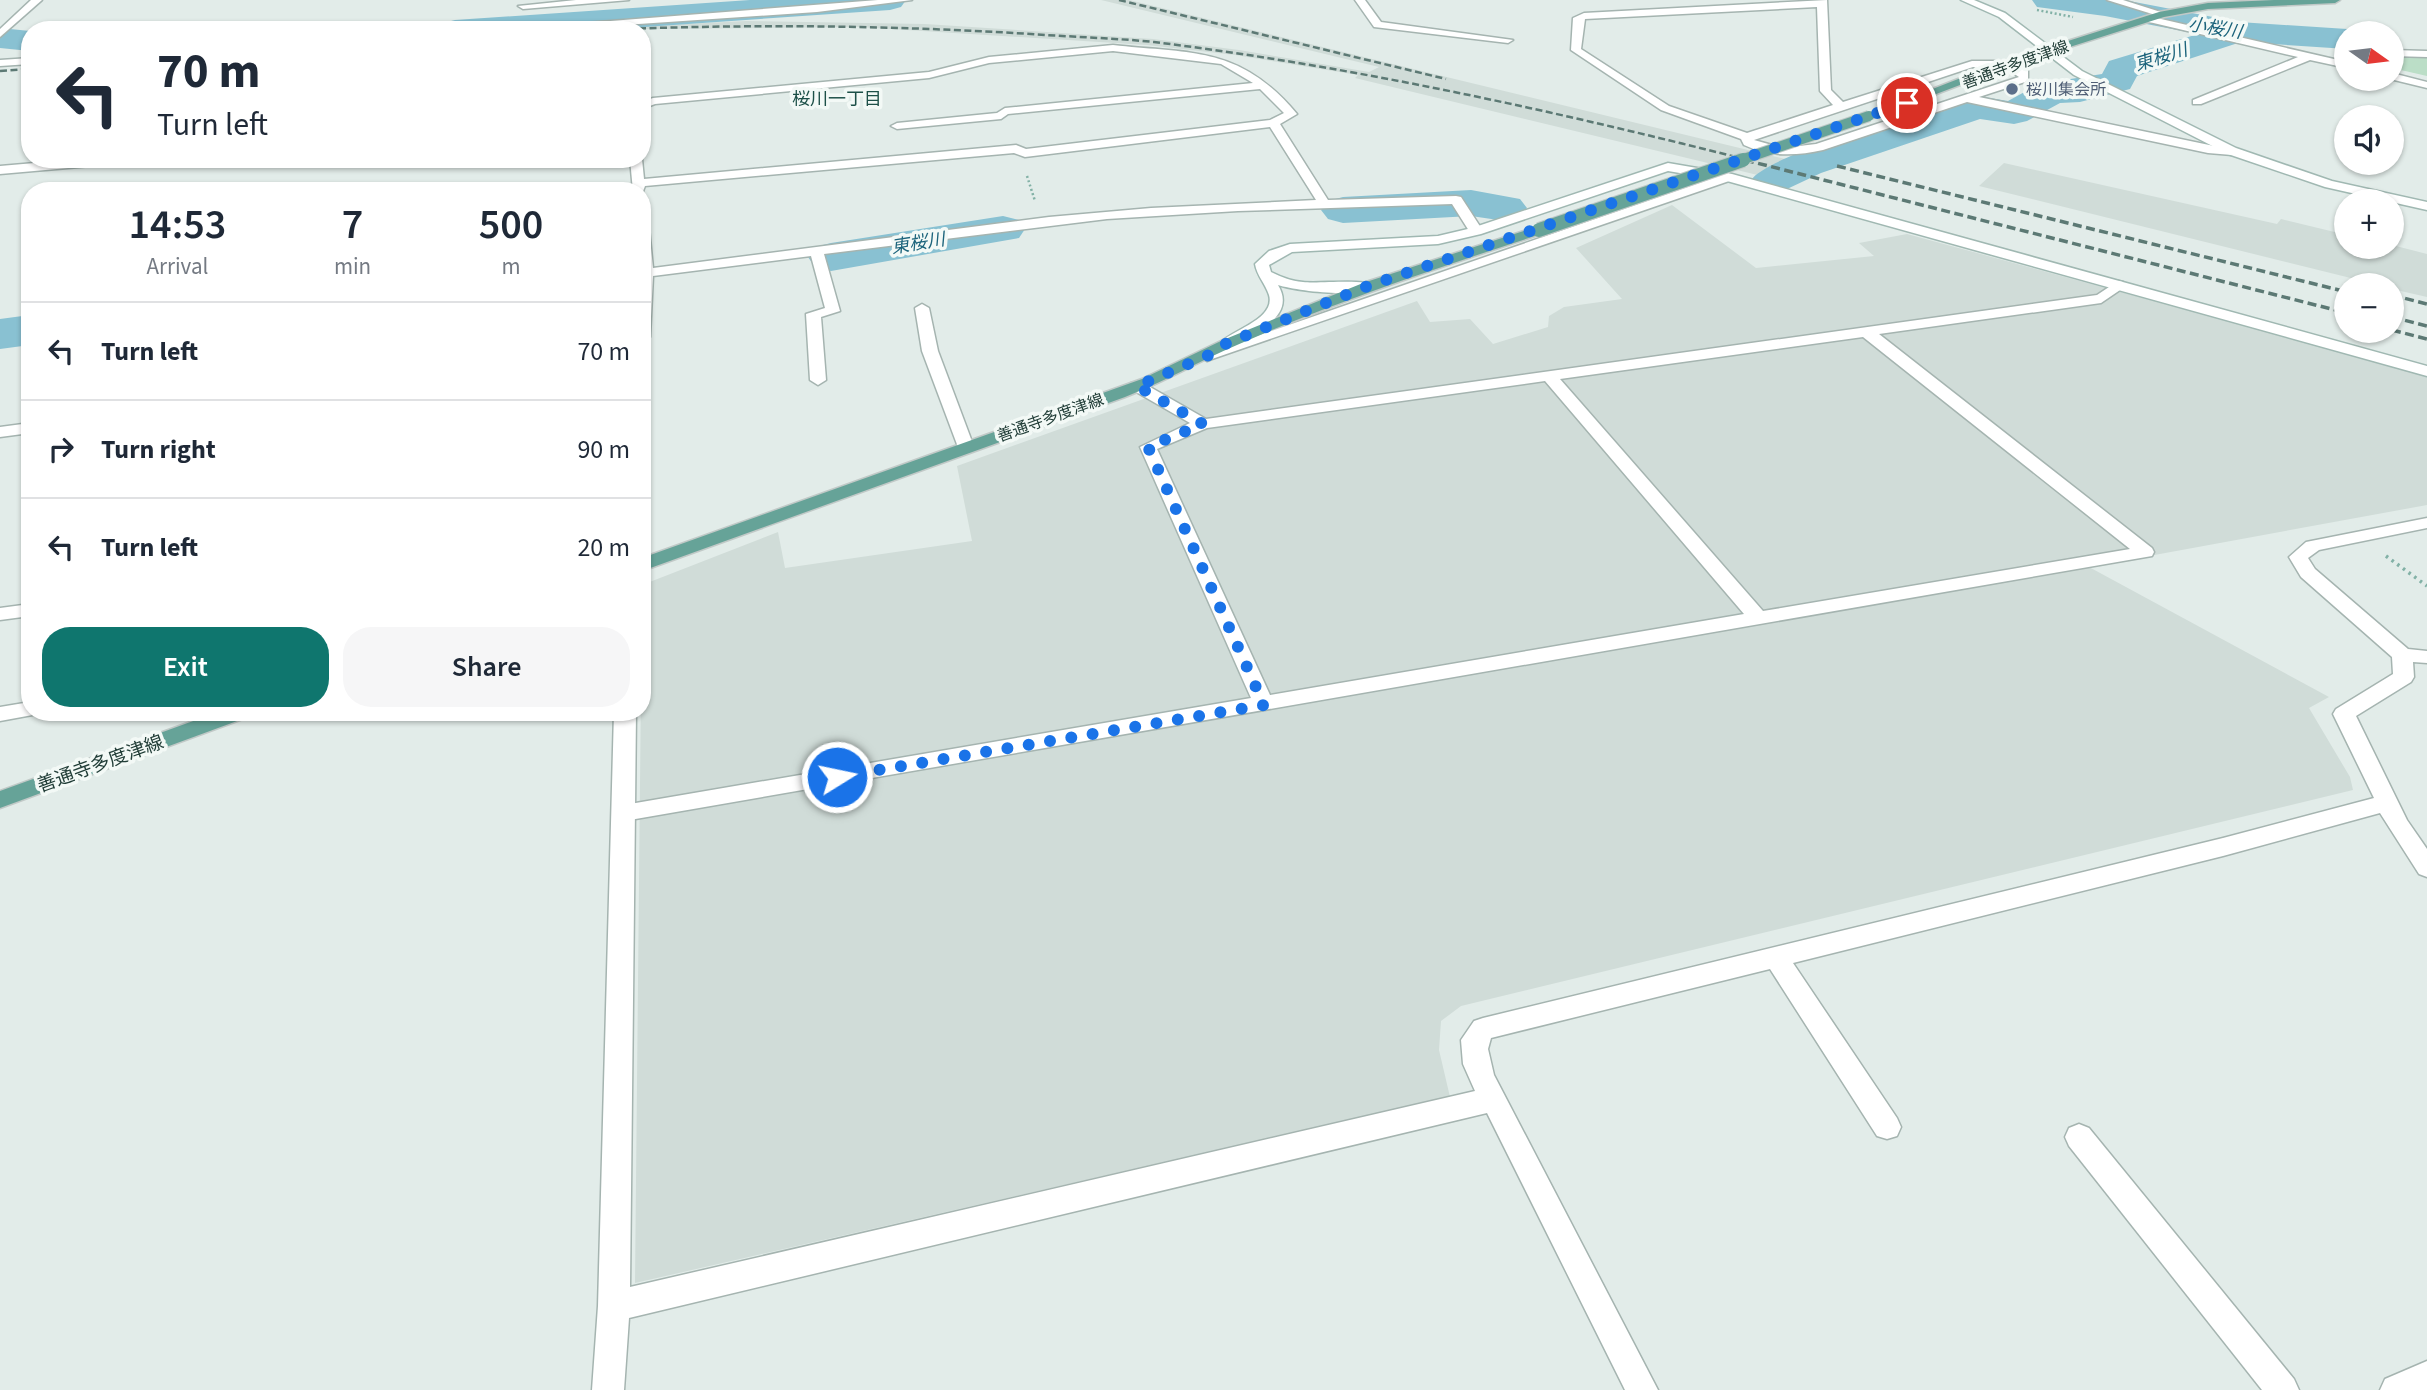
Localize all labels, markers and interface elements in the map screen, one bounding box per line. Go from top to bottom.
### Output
water label: 小桜川 [2186,12,2246,45]
north arrow [2334,21,2404,91]
map controls [2334,21,2404,343]
street label: 善通寺多度津線 [1959,35,2072,94]
text: 70 m [157,37,261,107]
water label: 東桜川 [2132,37,2193,77]
icon: left [42,49,133,140]
pin [1877,73,1937,133]
place label: 桜川集会所 [2026,79,2106,101]
marker: 桜川集会所 [2004,81,2020,97]
icon: arrive [1888,84,1926,122]
district label: 桜川一丁目 [792,87,882,112]
text: Turn left [157,102,268,148]
button: sound [2334,105,2404,175]
button: + [2334,189,2404,259]
text: 14:53 [129,195,226,255]
text: 7 [342,195,363,255]
text: 500 [479,195,543,255]
water label: 東桜川 [889,227,949,260]
text: Arrival [147,250,208,283]
text: min [334,250,371,283]
text: m [502,250,521,283]
button: − [2334,273,2404,343]
icon: left [42,332,80,370]
text: Turn left [101,333,198,370]
text: 70 m [577,333,630,370]
street label: 善通寺多度津線 [994,388,1107,447]
icon: right [42,430,80,468]
text: Turn right [101,431,216,468]
text: 90 m [577,431,630,468]
icon: left [42,528,80,566]
text: Turn left [101,529,198,566]
text: 20 m [577,529,630,566]
button: Exit [42,627,329,707]
button: Share [343,627,630,707]
street label: 善通寺多度津線 [33,729,168,800]
position arrow [800,740,874,814]

